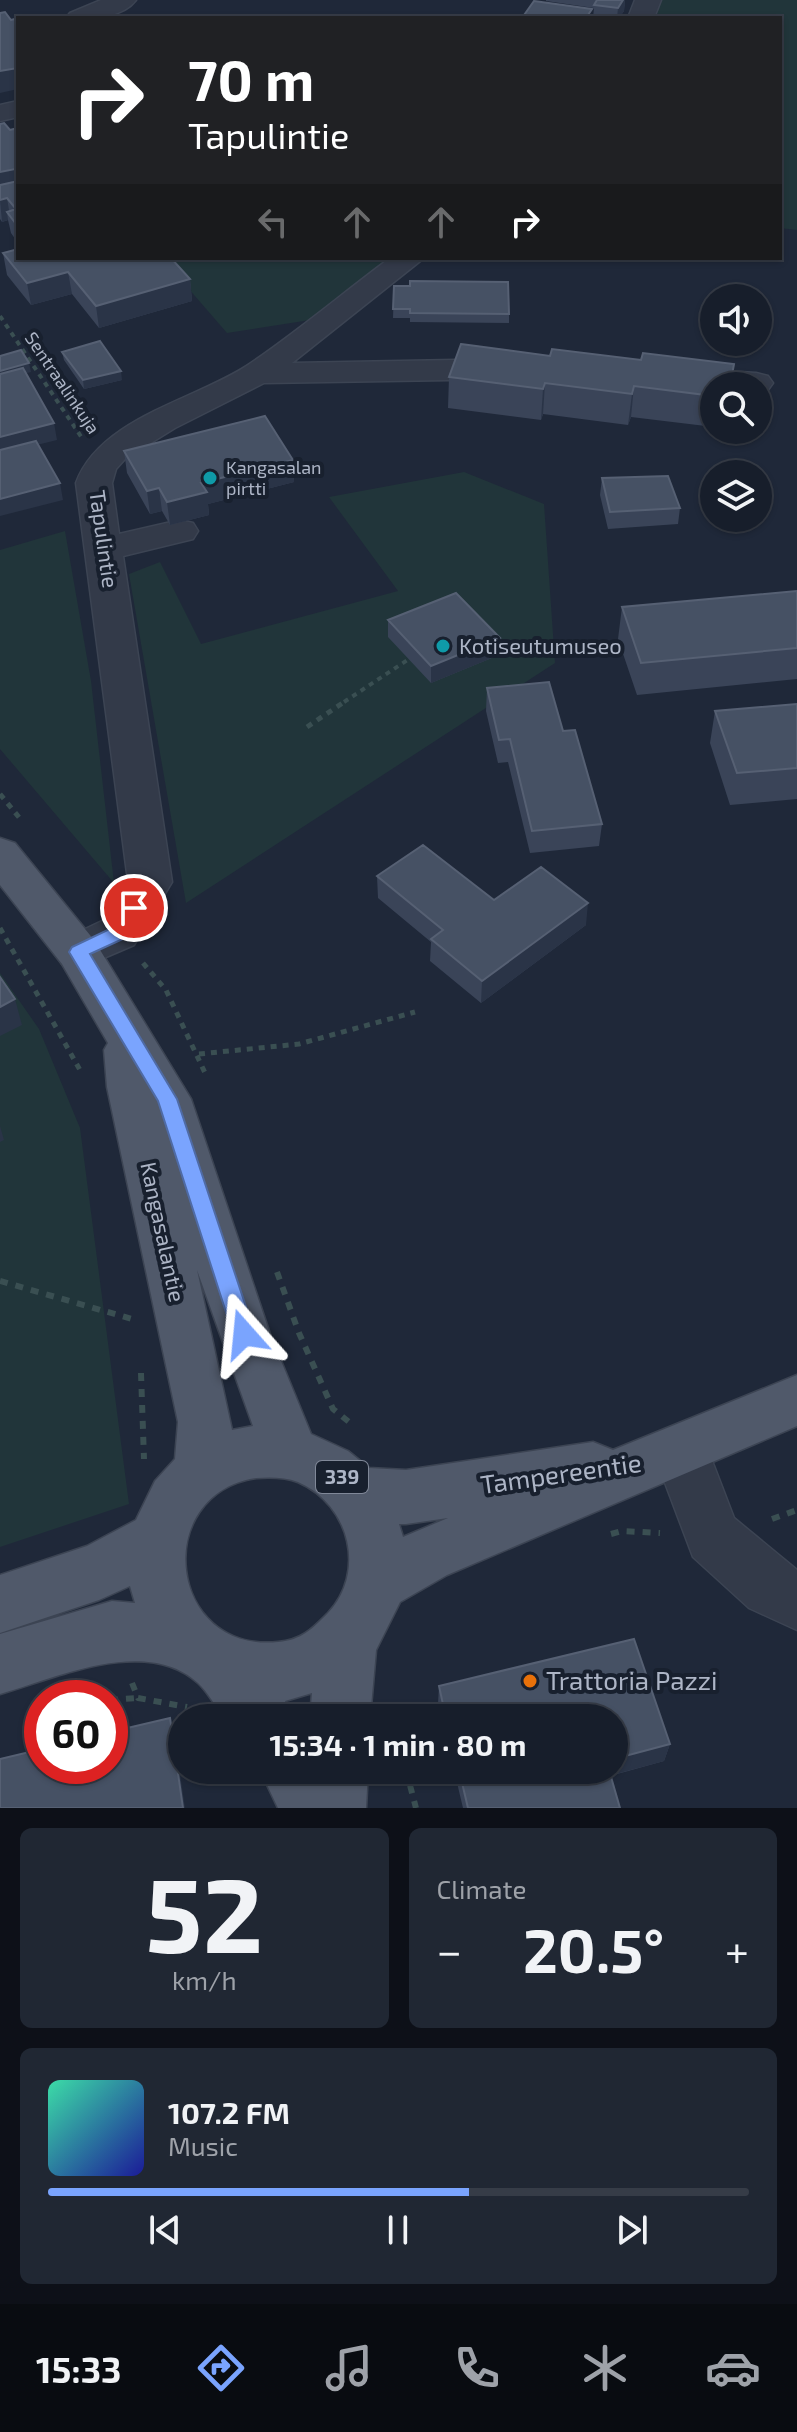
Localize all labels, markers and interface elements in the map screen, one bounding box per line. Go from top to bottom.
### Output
text: 70 m [188,45,314,112]
icon: right [56,48,160,152]
text: Tapulintie [188,113,349,156]
icon: left [251,200,295,244]
icon: ahead [335,200,379,244]
icon: ahead [419,200,463,244]
icon: right [503,200,547,244]
map controls [700,284,772,532]
button: sound [700,284,772,356]
street label: Sentraalinkuja [21,327,105,438]
button: search [700,372,772,444]
place label: Kangasalan pirtti [226,456,322,499]
button: layers [700,460,772,532]
marker: Kangasalan pirtti [201,469,219,487]
street label: Tapulintie [85,488,125,589]
place label: Kotiseutumuseo [459,632,622,658]
marker: Kotiseutumuseo [434,637,452,655]
pin [100,874,168,942]
icon: arrive [112,886,156,930]
street label: Kangasalantie [136,1159,191,1304]
position arrow [202,1292,286,1376]
street label: Tampereentie [478,1446,643,1499]
road number: 339 [316,1461,368,1493]
place label: Trattoria Pazzi [546,1664,717,1695]
marker: Trattoria Pazzi [521,1672,539,1690]
speed limit sign: 60 [24,1680,128,1784]
text: 15:34 · 1 min · 80 m [269,1726,527,1762]
text: 52 [145,1849,263,1974]
text: Climate [437,1873,526,1904]
text: 20.5° [523,1913,664,1985]
text: − [437,1923,462,1976]
text: + [725,1923,749,1976]
text: km/h [172,1964,237,1995]
text: 107.2 FM [168,2094,290,2130]
text: Music [168,2130,238,2161]
icon: previous [143,2208,187,2252]
icon: pause [376,2208,420,2252]
icon: next [610,2208,654,2252]
icon: directions [193,2340,249,2396]
icon: music [321,2340,377,2396]
icon: phone [449,2340,505,2396]
icon: climate [577,2340,633,2396]
icon: car [705,2340,761,2396]
text: 15:33 [36,2347,121,2390]

